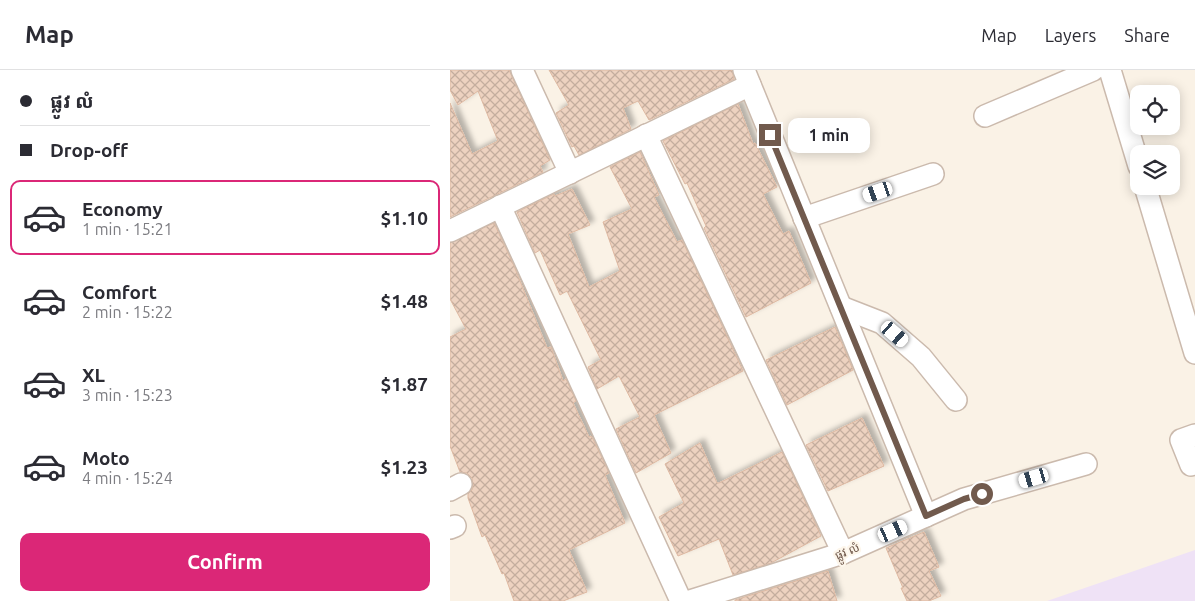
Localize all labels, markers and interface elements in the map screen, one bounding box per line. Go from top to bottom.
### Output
text: Map [25,21,74,48]
text: Map [981,25,1017,45]
text: Layers [1045,25,1096,45]
text: Share [1124,25,1170,45]
map controls [1130,85,1180,195]
button: locate [1130,85,1180,135]
text: ផ្លូវ លំ [50,90,94,112]
callout: 1 min [788,118,870,152]
route end [759,124,781,146]
text: 1 min [809,126,849,144]
text: Drop-off [50,139,128,161]
button: layers [1130,145,1180,195]
car [861,180,894,204]
icon: car [22,195,67,240]
text: Economy [82,198,163,220]
text: $1.10 [380,207,428,229]
text: 1 min · 15:21 [82,220,173,238]
icon: car [22,278,67,323]
text: Comfort [82,281,157,303]
text: $1.48 [380,290,428,312]
text: 2 min · 15:22 [82,303,173,321]
car [878,318,911,350]
icon: car [22,361,67,406]
text: XL [82,364,105,386]
text: $1.87 [380,373,428,395]
text: 3 min · 15:23 [82,386,173,404]
icon: car [22,444,67,489]
text: Moto [82,447,130,469]
text: $1.23 [380,456,428,478]
car [1017,467,1050,489]
text: 4 min · 15:24 [82,469,173,487]
route start [971,483,993,505]
car [876,518,909,544]
button: Confirm [20,533,430,591]
street label: ផ្លូវ លំ [833,540,863,566]

